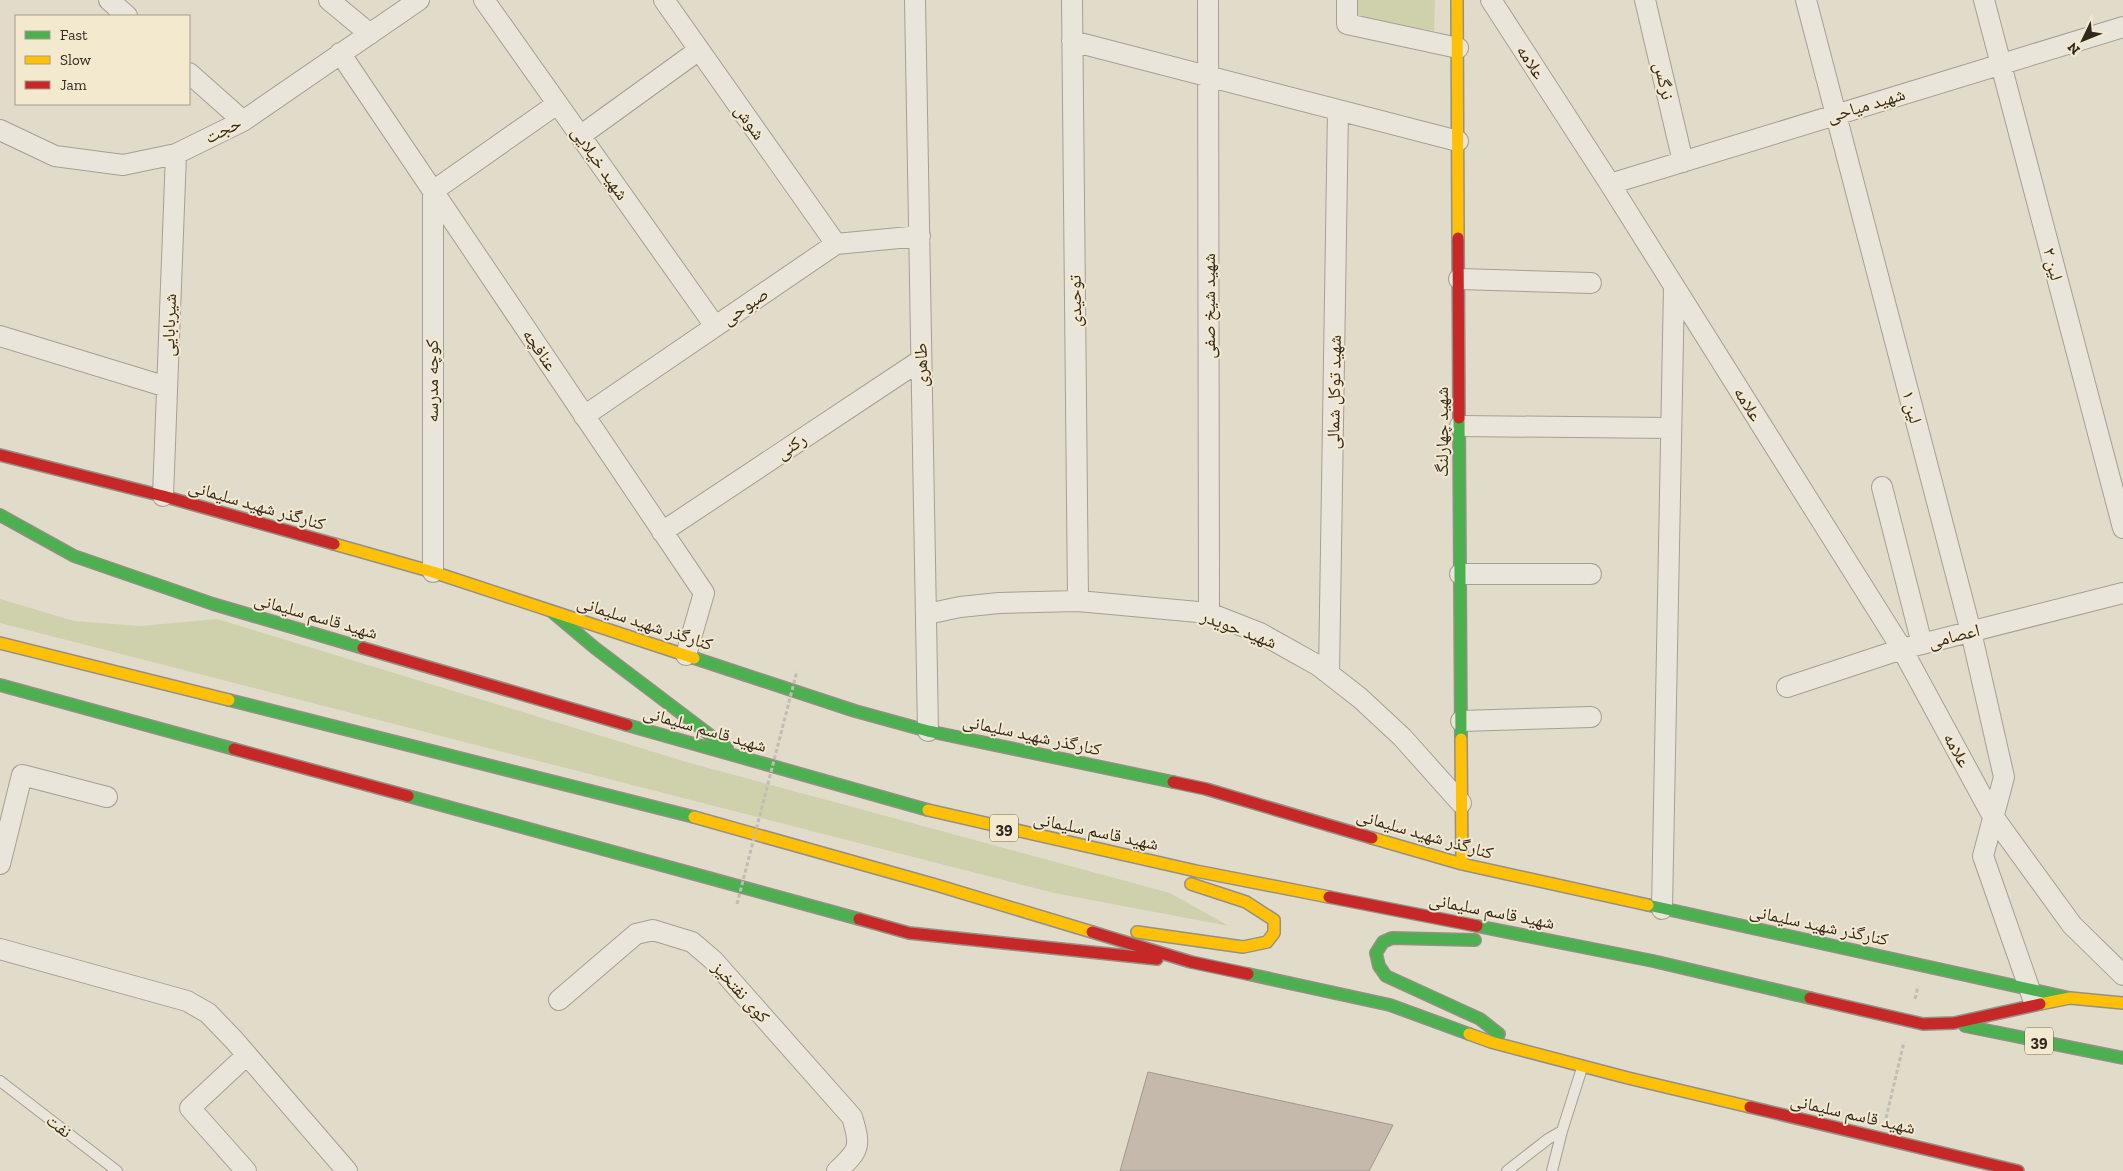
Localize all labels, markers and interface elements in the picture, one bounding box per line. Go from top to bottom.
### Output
legend [15,15,190,105]
north arrow [2058,15,2108,65]
text: Fast [60,26,88,44]
text: N [2064,39,2084,58]
street label: علامه [1512,41,1550,83]
text: Slow [60,51,92,69]
street label: نرگس [1649,60,1679,102]
text: Jam [60,76,87,94]
street label: شهید میاحی [1824,83,1908,127]
street label: شوش [730,100,770,144]
street label: حجت [201,112,245,148]
street label: شهید خیلایی [567,122,633,204]
street label: لین ۲ [2038,245,2068,283]
street label: شهید شیخ صفی [1198,253,1221,359]
street label: توحیدی [1064,275,1086,327]
street label: صبوحی [717,282,773,330]
street label: شیربابایی [157,293,181,357]
street label: عنافچه [518,325,562,375]
street label: شهید توکل شمالی [1322,335,1346,449]
street label: کوچه مدرسه [421,339,443,423]
street label: طاهری [910,343,932,387]
street label: علامه [1729,383,1767,425]
street label: شهید چهارلنگ [1431,387,1453,477]
street label: لین ۱ [1897,388,1927,426]
street label: رکنی [772,428,810,464]
street label: کنارگذر شهید سلیمانی [186,475,328,535]
street label: شهید قاسم سلیمانی [251,588,380,645]
street label: کنارگذر شهید سلیمانی [574,591,716,655]
street label: شهید حویدر [1197,604,1280,653]
street label: اعصامی [1926,619,1982,653]
street label: شهید قاسم سلیمانی [640,701,769,758]
street label: کنارگذر شهید سلیمانی [961,710,1104,761]
street label: علامه [1939,729,1975,771]
street label: کنارگذر شهید سلیمانی [1354,804,1496,864]
street label: شهید قاسم سلیمانی [1031,807,1161,856]
road number: 39 [990,814,1018,841]
street label: شهید قاسم سلیمانی [1427,888,1557,935]
street label: کنارگذر شهید سلیمانی [1748,900,1891,951]
street label: کوی نفتخیز [707,956,775,1028]
road number: 39 [2025,1028,2053,1054]
street label: شهید قاسم سلیمانی [1788,1089,1918,1140]
street label: نفت [42,1109,76,1143]

